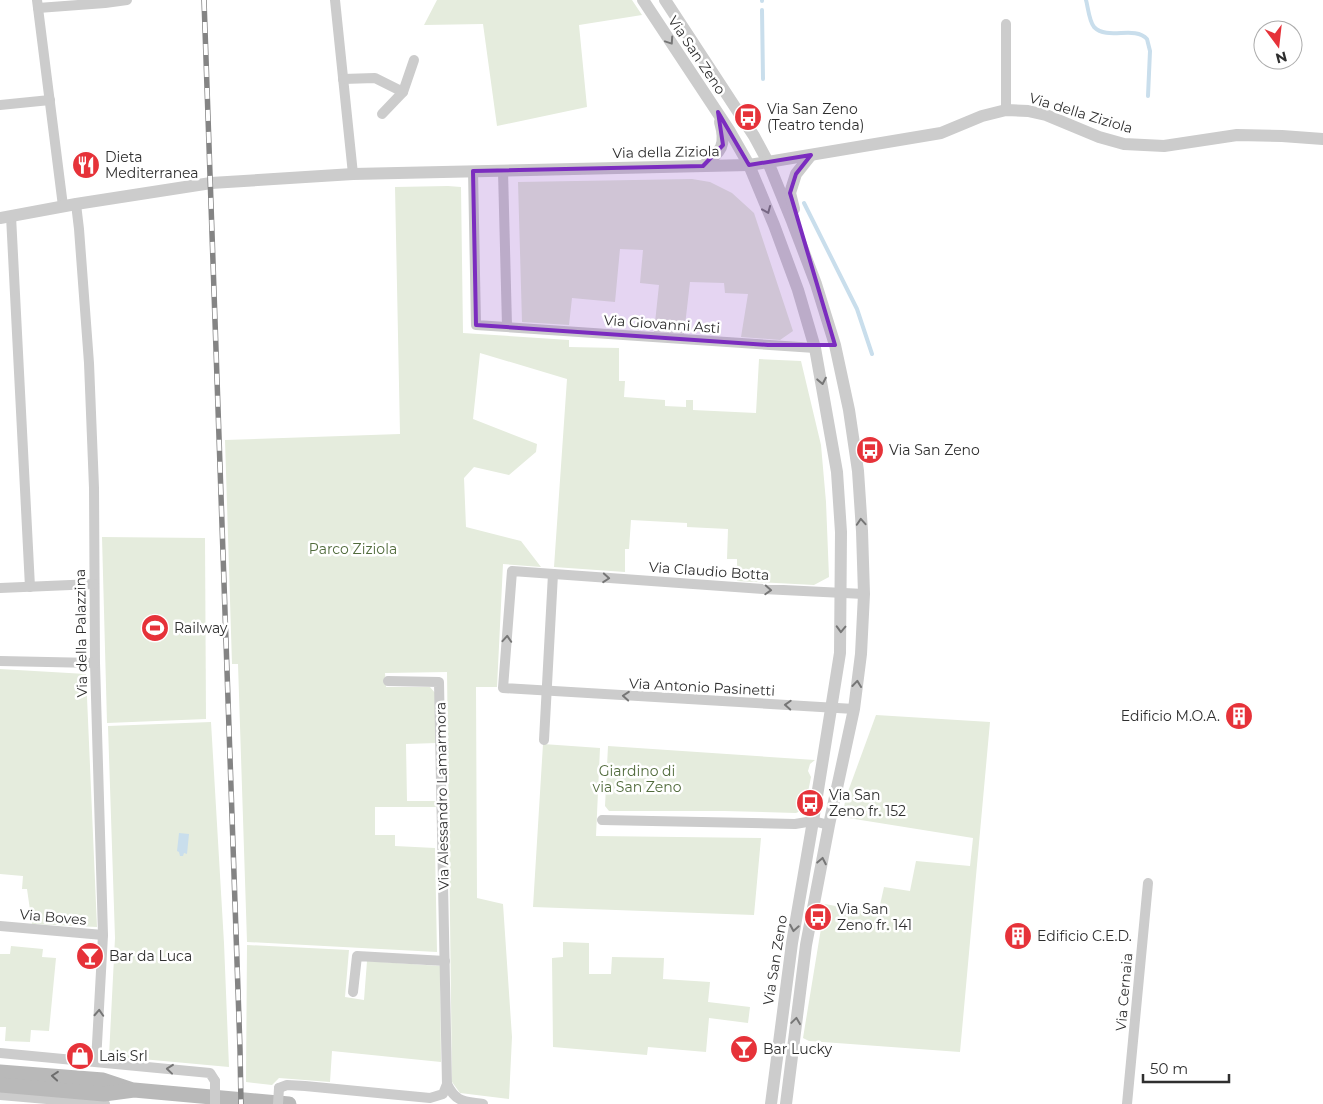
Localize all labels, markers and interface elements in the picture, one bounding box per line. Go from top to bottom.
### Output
street label: Via San Zeno [664,12,730,98]
north arrow [1253,20,1303,70]
one-way arrow [664,35,673,44]
text: N [1274,47,1289,68]
street label: Via della Ziziola [1027,89,1135,137]
place label: Via San Zeno (Teatro tenda) [767,100,864,134]
bus stop icon: Via San Zeno (Teatro tenda) [733,102,763,132]
street label: Via della Ziziola [612,142,720,162]
place label: Dieta Mediterranea [105,148,199,182]
restaurant icon: Dieta Mediterranea [71,150,101,180]
one-way arrow [761,205,772,214]
street label: Via Giovanni Asti [603,311,721,337]
one-way arrow [816,376,826,385]
bus stop icon: Via San Zeno [855,435,885,465]
place label: Via San Zeno [889,441,980,459]
one-way arrow [856,518,867,526]
park label: Parco Ziziola [309,540,397,558]
street label: Via Claudio Botta [648,558,770,584]
street label: Via della Palazzina [71,569,91,697]
one-way arrow [602,572,610,583]
one-way arrow [764,584,772,595]
sports icon: Railway [140,613,170,643]
place label: Railway [174,619,228,637]
one-way arrow [835,626,846,634]
one-way arrow [501,635,512,643]
street label: Via Antonio Pasinetti [629,674,775,700]
one-way arrow [851,680,862,688]
one-way arrow [622,691,630,702]
one-way arrow [784,700,792,711]
building icon: Edificio M.O.A. [1224,701,1254,731]
street label: Via Alessandro Lamarmora [431,702,453,890]
place label: Edificio M.O.A. [1121,707,1220,725]
park label: Giardino di via San Zeno [593,762,682,796]
place label: Via San Zeno fr. 152 [829,786,906,820]
bus stop icon: Via San Zeno fr. 152 [795,788,825,818]
one-way arrow [817,856,827,865]
place label: Via San Zeno fr. 141 [837,900,912,934]
bus stop icon: Via San Zeno fr. 141 [803,902,833,932]
street label: Via Boves [19,905,87,929]
street label: Via San Zeno [759,914,791,1006]
building icon: Edificio C.E.D. [1003,921,1033,951]
one-way arrow [790,924,800,932]
place label: Edificio C.E.D. [1037,927,1132,945]
bar icon: Bar da Luca [75,941,105,971]
place label: Bar da Luca [109,947,192,965]
street label: Via Cernaia [1112,952,1136,1032]
one-way arrow [93,1009,104,1017]
one-way arrow [790,1016,800,1025]
bar icon: Bar Lucky [729,1034,759,1064]
place label: Bar Lucky [763,1040,832,1058]
shop icon: Lais Srl [65,1041,95,1071]
place label: Lais Srl [99,1047,148,1065]
scale bar [1143,1052,1229,1084]
text: 50 m [1150,1059,1188,1078]
one-way arrow [166,1064,174,1075]
one-way arrow [50,1071,58,1082]

